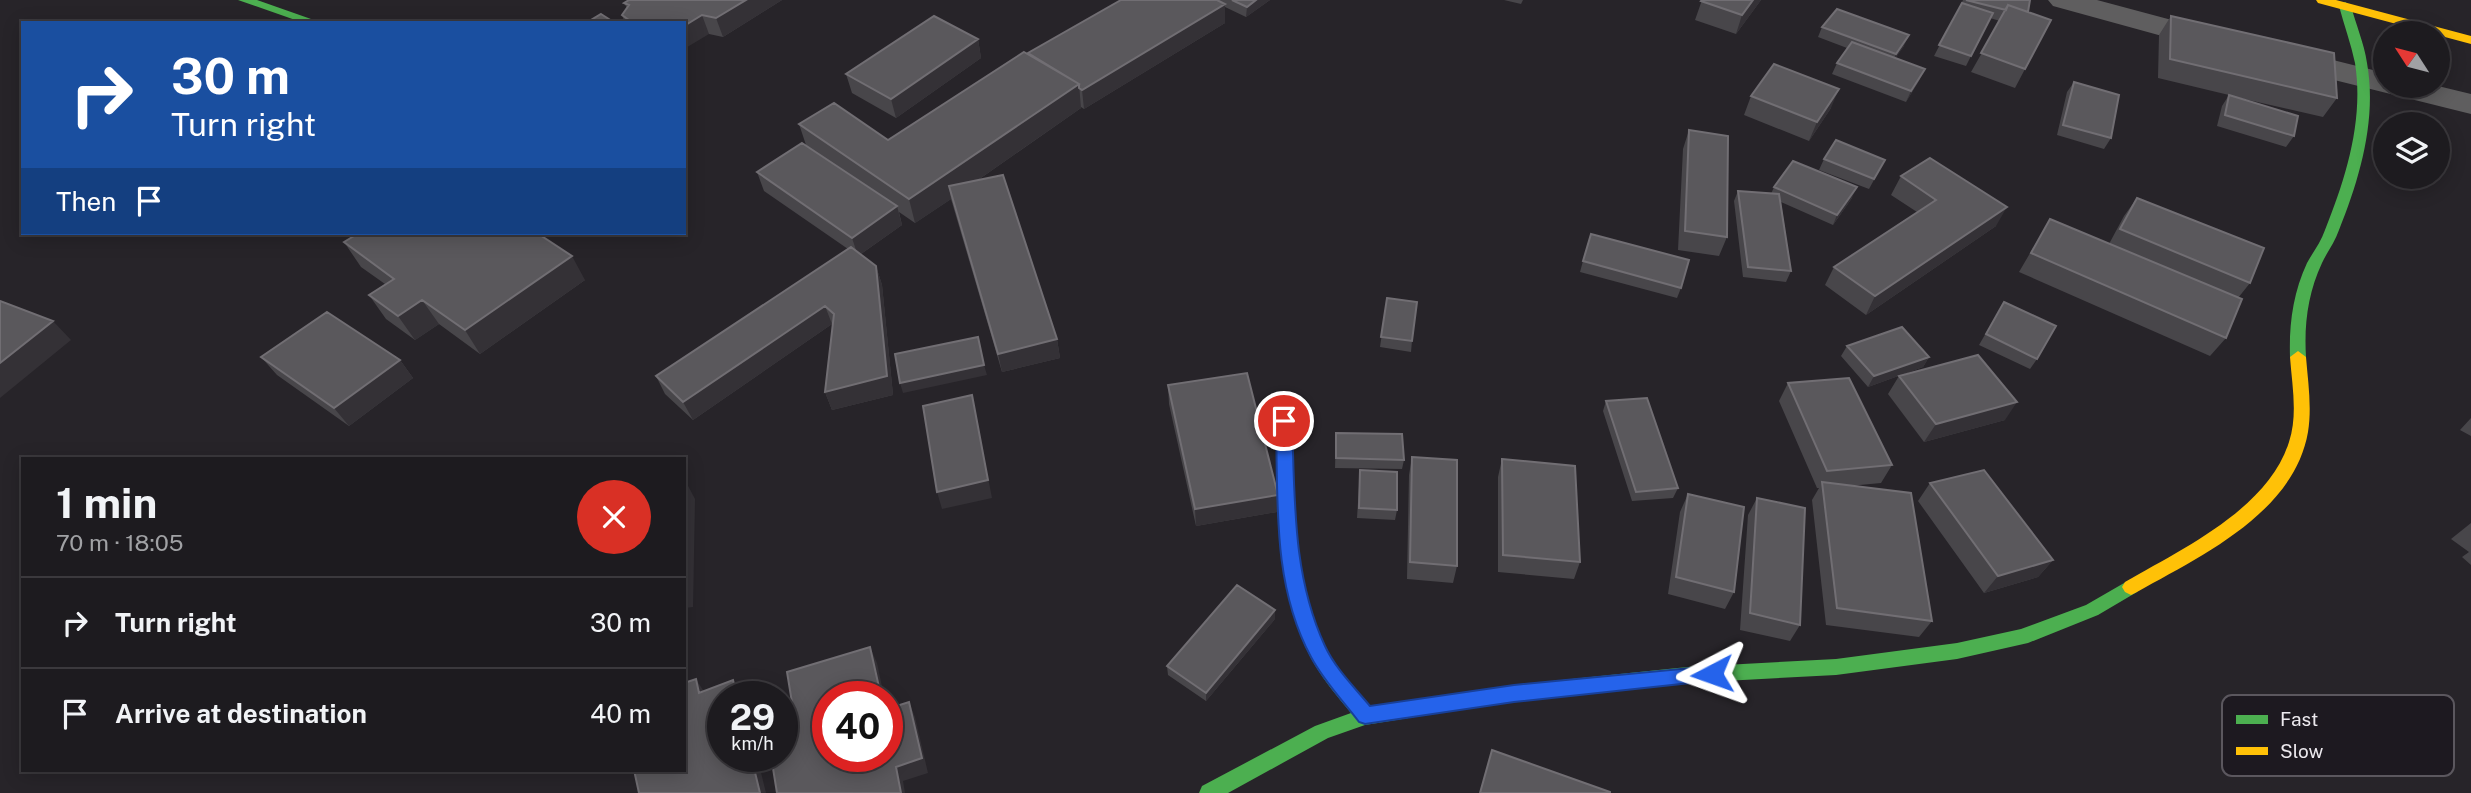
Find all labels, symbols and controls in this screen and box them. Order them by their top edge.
north arrow [2373,21,2450,98]
map controls [2373,21,2450,189]
text: 30 m [171,47,290,105]
icon: right [56,49,147,140]
text: Turn right [171,106,316,143]
button: layers [2373,112,2450,189]
icon: arrive [130,182,168,220]
text: Then [56,186,116,217]
pin [1254,391,1314,451]
icon: arrive [1265,402,1303,440]
text: 1 min [56,478,157,527]
button: close [577,480,651,554]
text: 70 m · 18:05 [56,529,183,556]
icon: right [56,604,94,642]
text: Turn right [115,607,237,638]
text: 30 m [590,607,651,638]
position arrow [1675,637,1749,711]
speed limit sign: 40 [812,681,903,772]
icon: arrive [56,695,94,733]
legend [2222,695,2454,776]
text: 29 [730,697,775,738]
text: Arrive at destination [115,698,367,729]
text: 40 m [590,698,651,729]
text: Fast [2280,708,2318,730]
text: km/h [731,733,774,754]
text: Slow [2280,740,2324,762]

